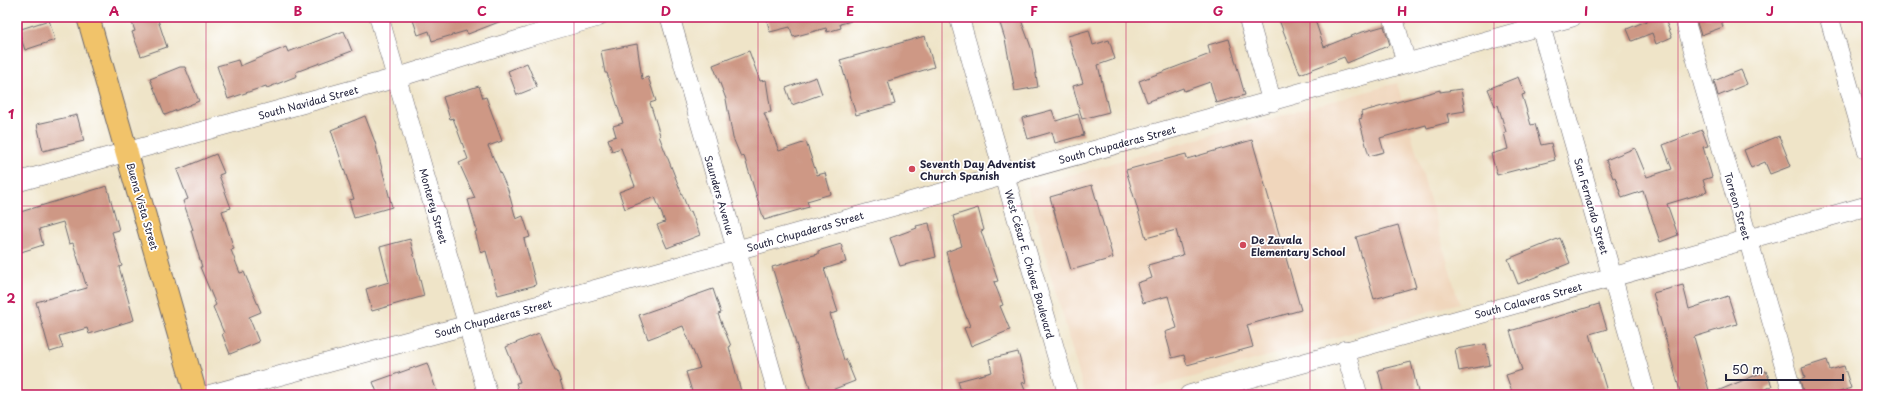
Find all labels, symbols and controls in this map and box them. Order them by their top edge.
text: A [109,1,119,20]
text: B [294,1,303,20]
text: C [477,1,487,20]
text: D [661,1,671,20]
text: E [846,1,854,20]
text: F [1030,1,1038,20]
text: G [1213,1,1223,20]
text: H [1397,1,1407,20]
text: I [1584,1,1588,20]
text: J [1766,1,1774,20]
street label: South Navidad Street [256,81,360,123]
text: 1 [8,104,14,123]
street label: South Chupaderas Street [1057,121,1177,167]
street label: Saunders Avenue [701,153,739,237]
place label: Seventh Day Adventist Church Spanish [920,156,1036,183]
street label: San Fernando Street [1571,156,1613,256]
street label: Buena Vista Street [123,160,163,252]
marker: Seventh Day Adventist Church Spanish [907,164,917,174]
street label: Monterey Street [416,166,452,246]
street label: Torreon Street [1721,170,1755,242]
street label: West César E. Chávez Boulevard [1002,188,1058,340]
street label: South Chupaderas Street [745,207,865,255]
place label: De Zavala Elementary School [1251,232,1345,259]
marker: De Zavala Elementary School [1238,240,1248,250]
street label: South Calaveras Street [1473,278,1583,322]
text: 2 [6,288,16,307]
street label: South Chupaderas Street [433,295,553,341]
scale bar [1726,356,1843,382]
text: 50 m [1732,360,1763,378]

